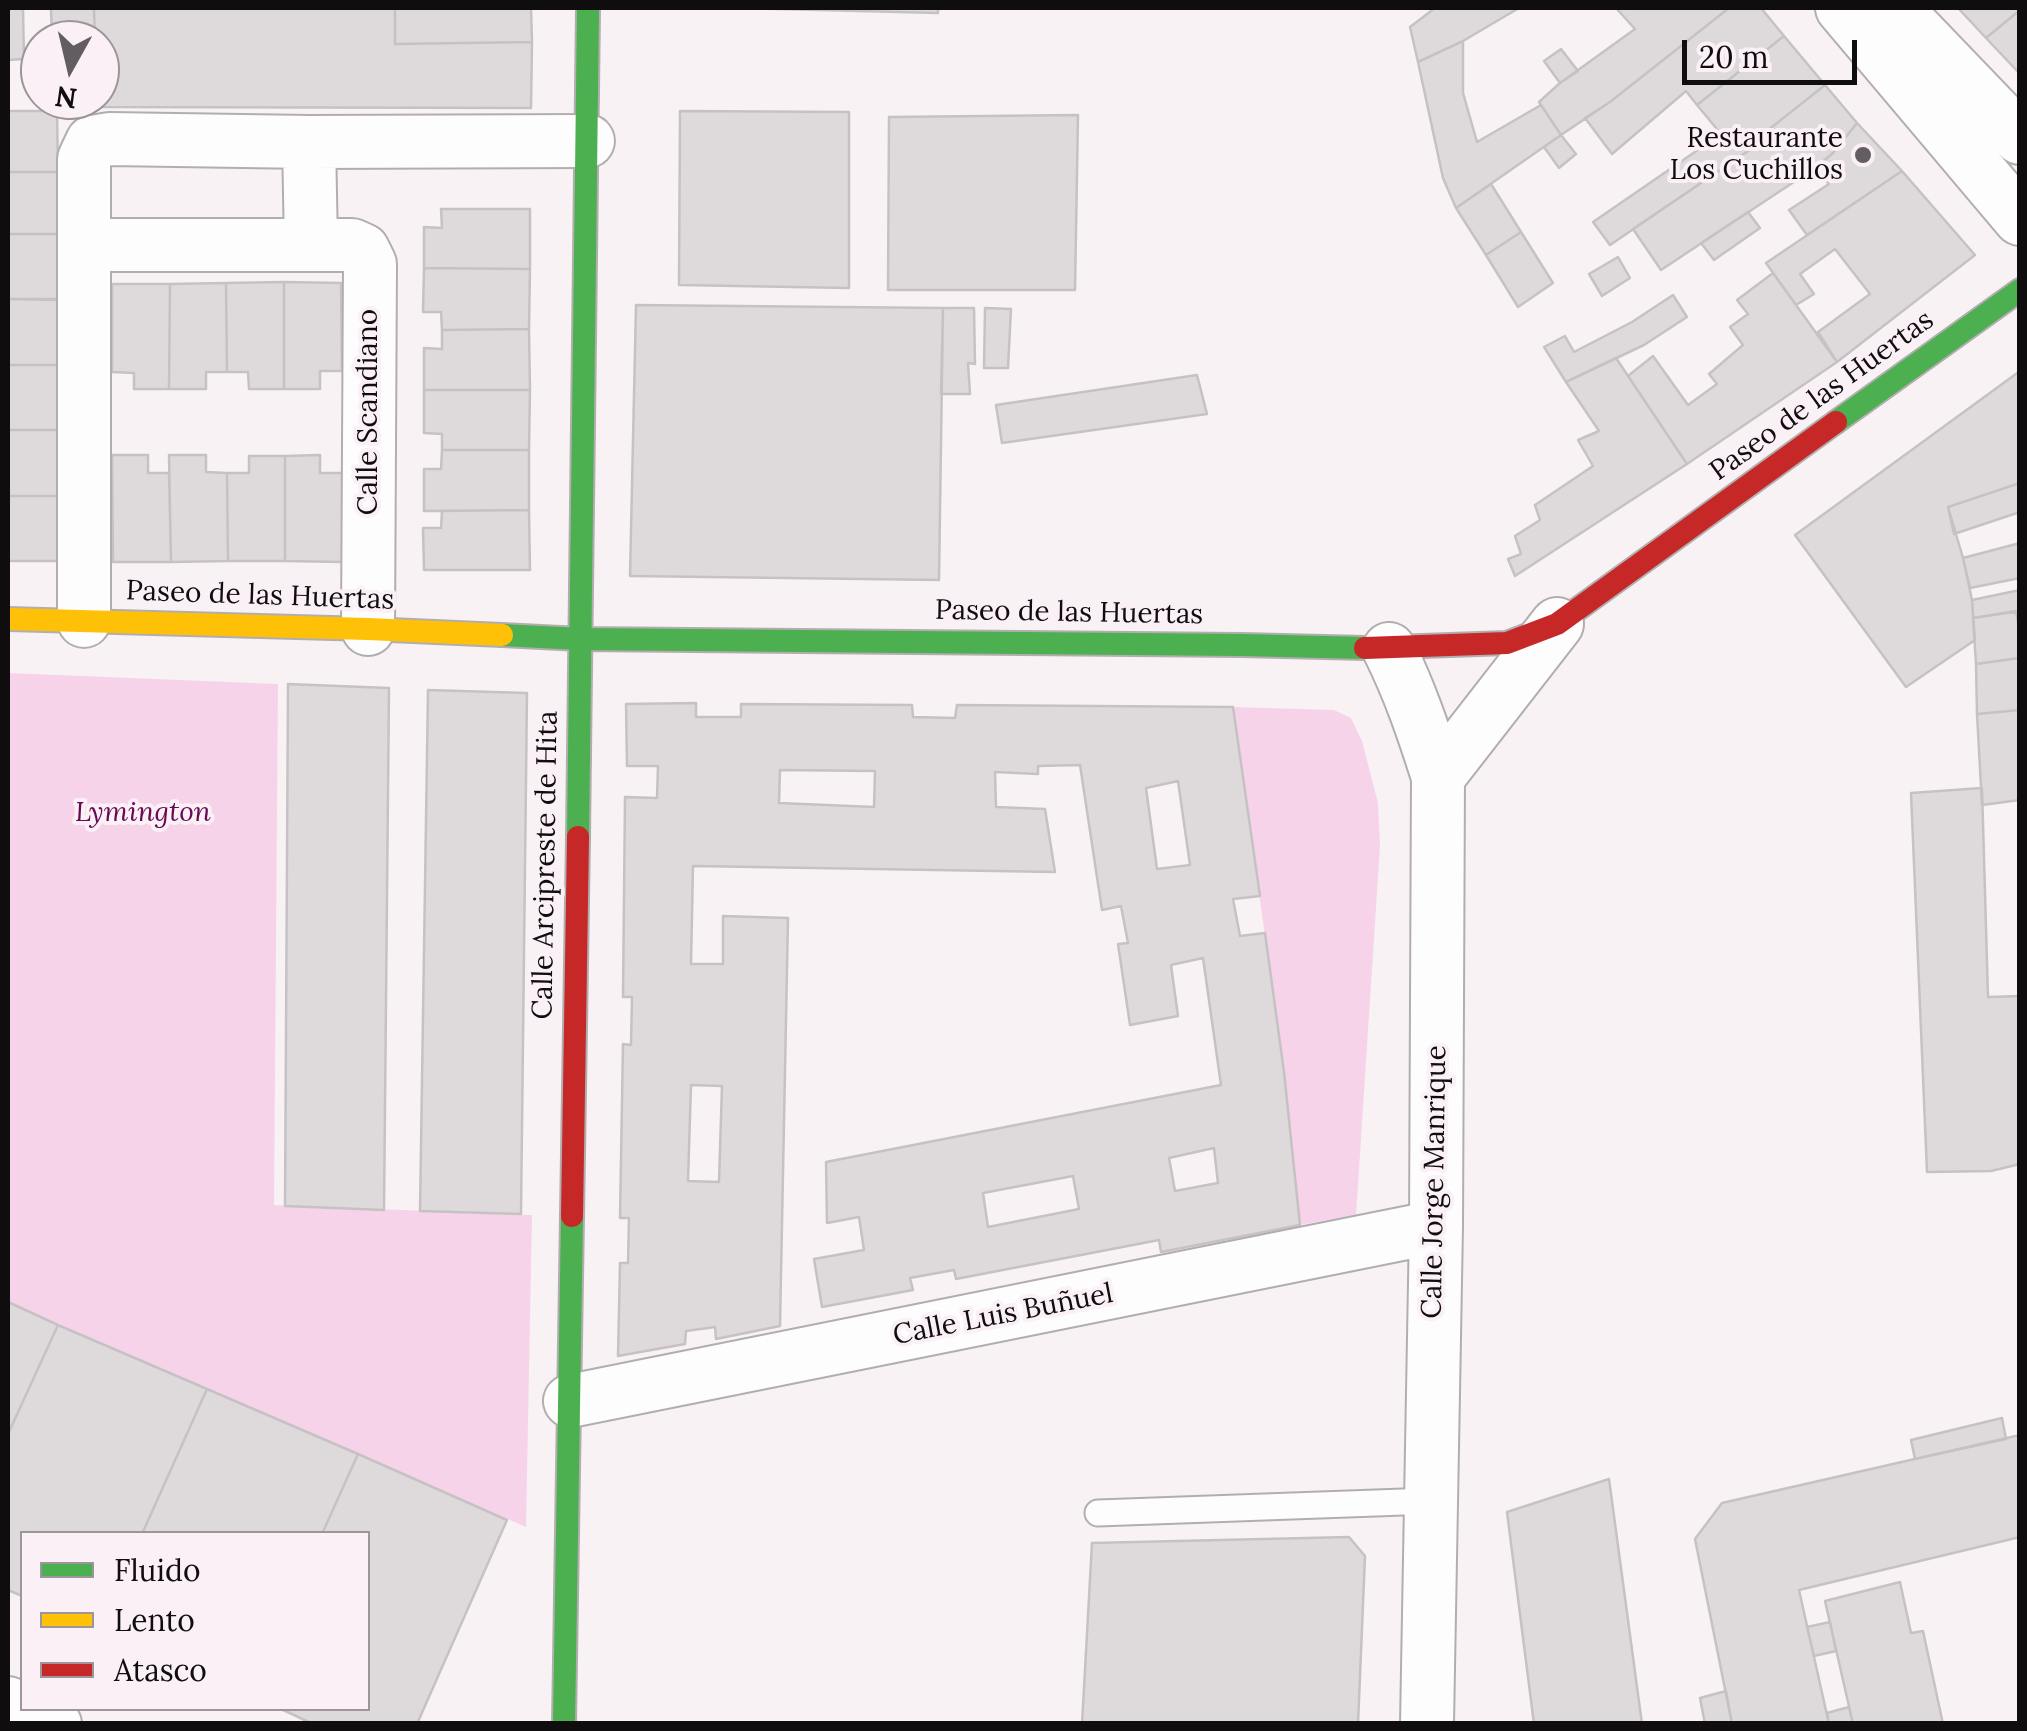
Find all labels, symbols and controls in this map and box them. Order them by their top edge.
north arrow [20,20,120,120]
scale bar [1687,20,1862,82]
text: 20 m [1699,38,1768,76]
text: N [53,78,79,117]
place label: Restaurante Los Cuchillos [1670,122,1843,188]
marker: Restaurante Los Cuchillos [1852,144,1874,166]
street label: Paseo de las Huertas [1704,304,1940,488]
street label: Calle Scandiano [352,309,386,515]
street label: Paseo de las Huertas [125,575,395,617]
street label: Paseo de las Huertas [935,594,1203,632]
street label: Calle Arcipreste de Hita [527,710,565,1020]
park label: Lymington [75,796,211,830]
street label: Calle Jorge Manrique [1416,1045,1454,1319]
street label: Calle Luis Buñuel [890,1277,1116,1353]
legend [20,1531,370,1711]
text: Fluido [114,1551,200,1589]
text: Lento [114,1601,195,1639]
text: Atasco [114,1651,207,1689]

